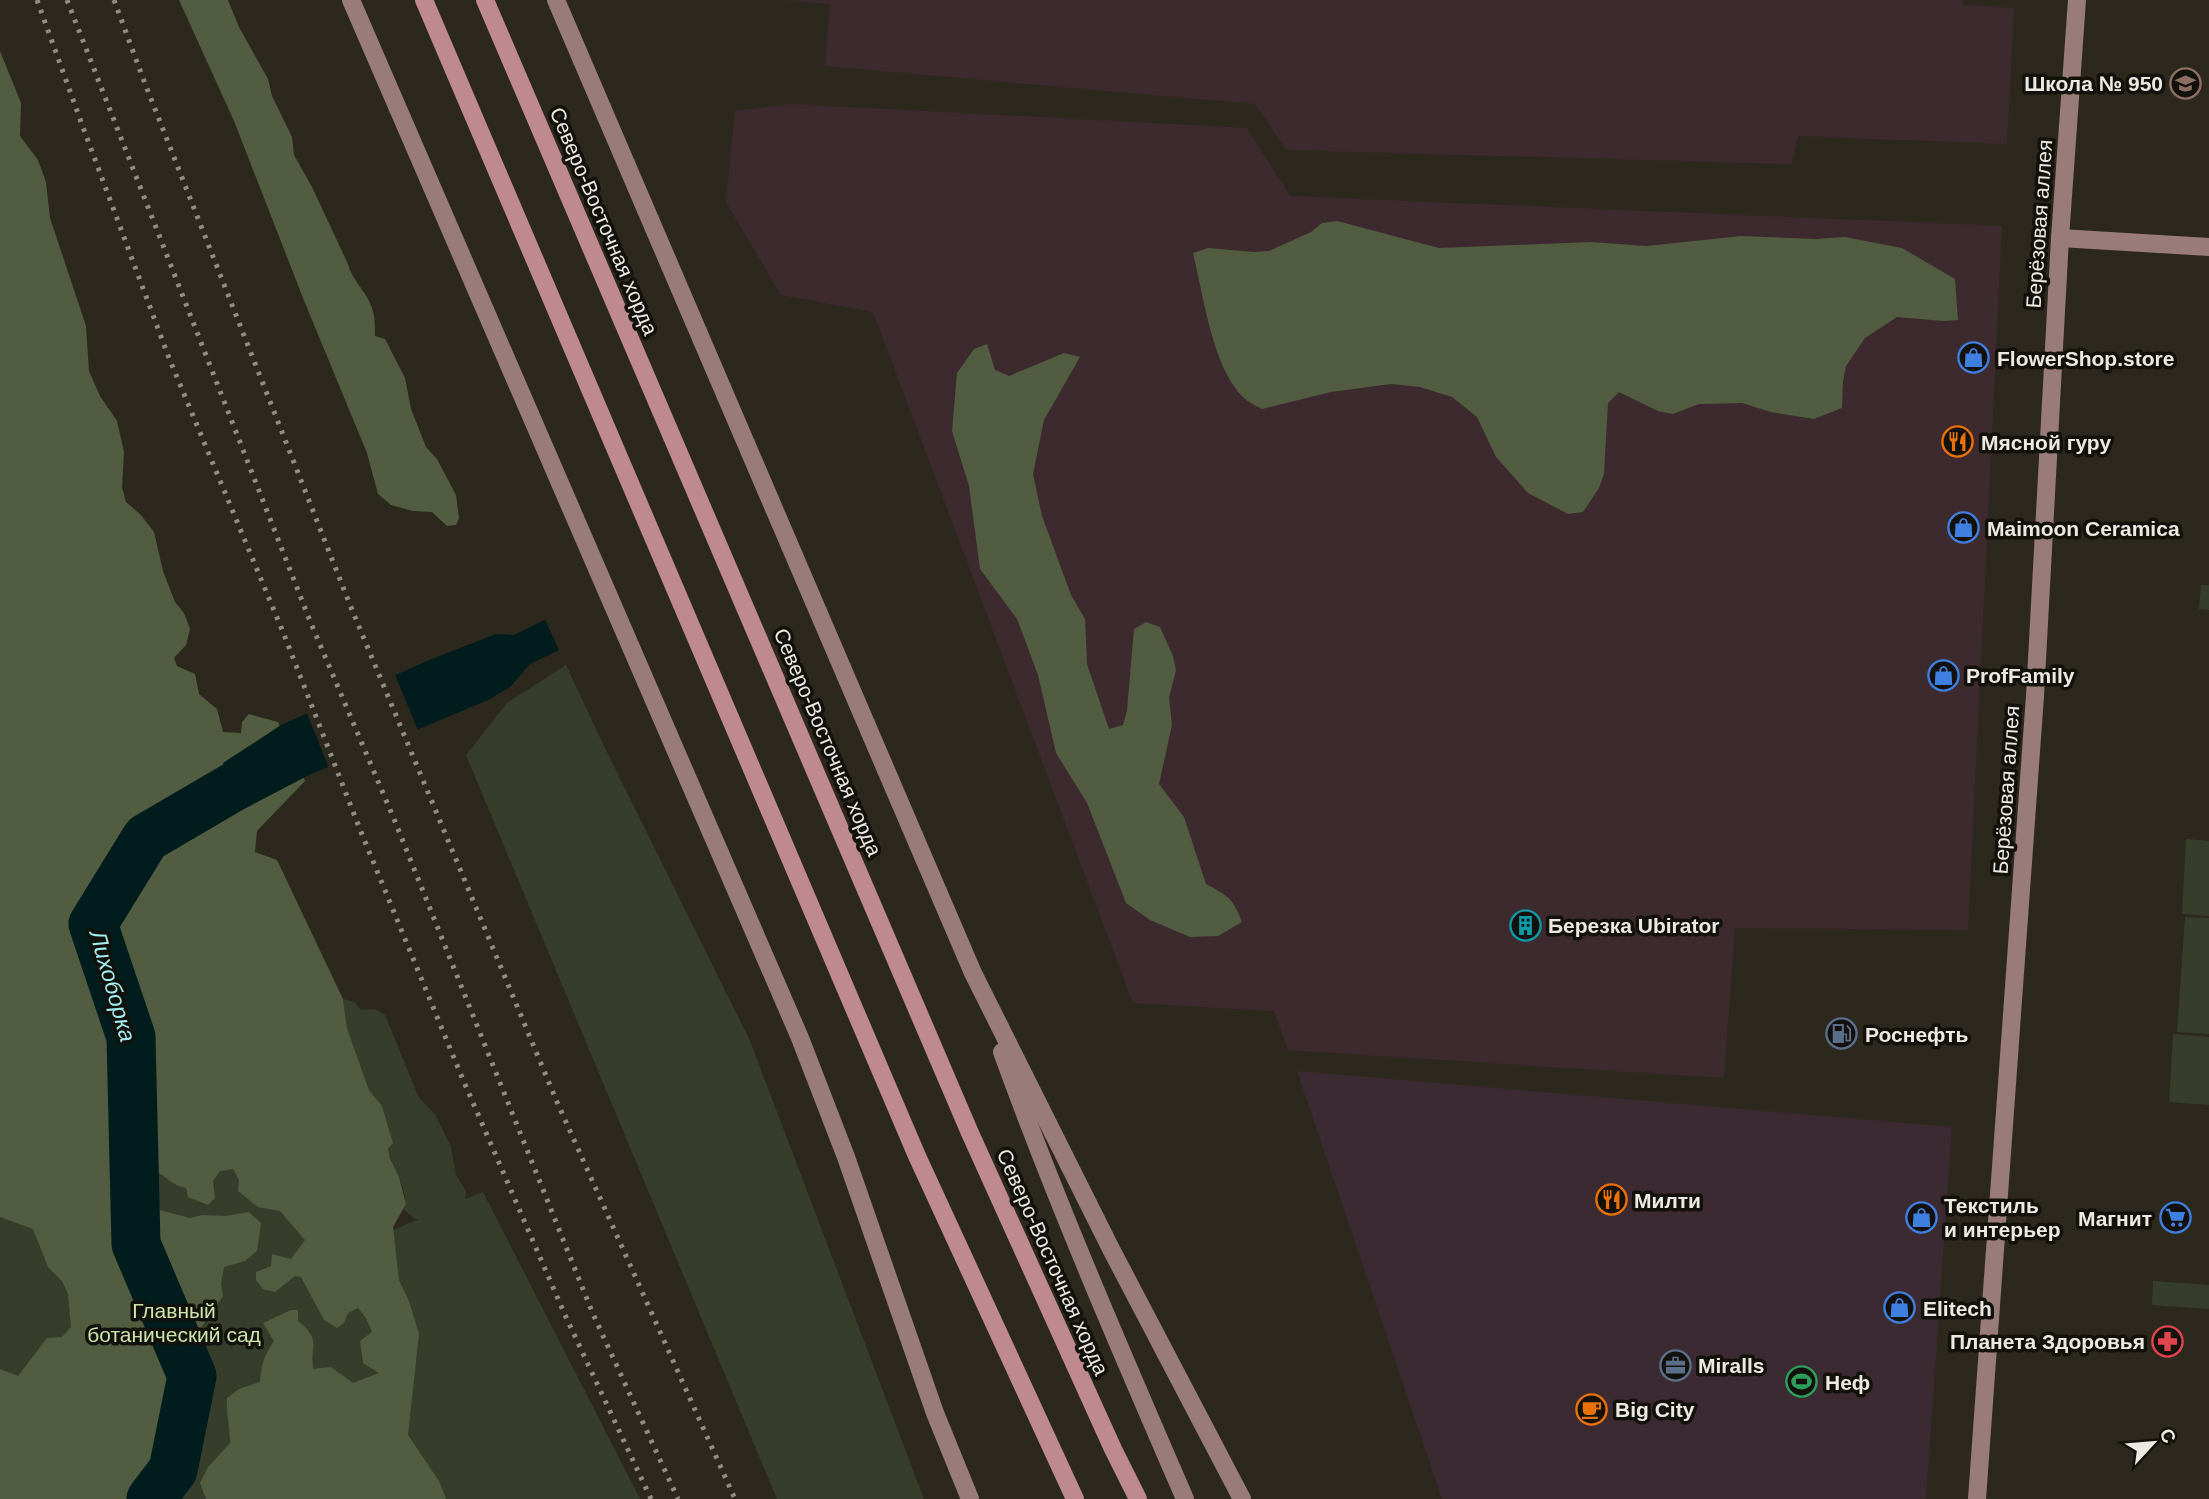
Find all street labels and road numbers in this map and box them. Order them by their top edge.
street label: Северо-Восточная хорда [546,104,663,339]
street label: Берёзовая аллея [2022,139,2056,309]
street label: Северо-Восточная хорда [770,625,887,860]
street label: Берёзовая аллея [1989,705,2023,875]
street label: Северо-Восточная хорда [993,1145,1113,1379]

